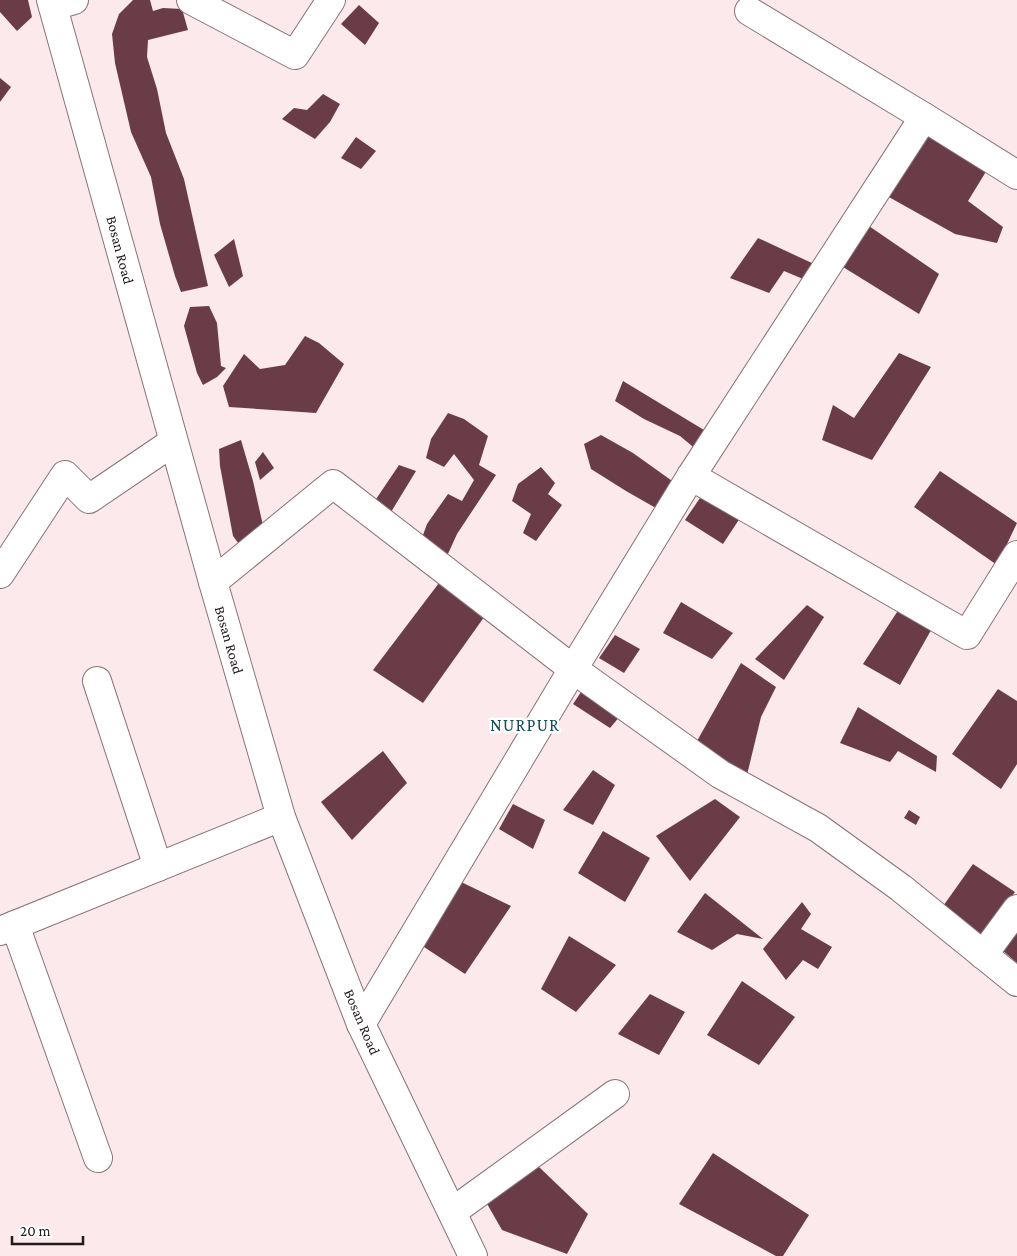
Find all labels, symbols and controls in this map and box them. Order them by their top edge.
street label: Bosan Road [103,214,137,286]
street label: Bosan Road [212,604,246,676]
district label: NURPUR [490,715,560,735]
street label: Bosan Road [341,987,383,1057]
scale bar [12,1214,84,1246]
text: 20 m [20,1223,51,1239]

